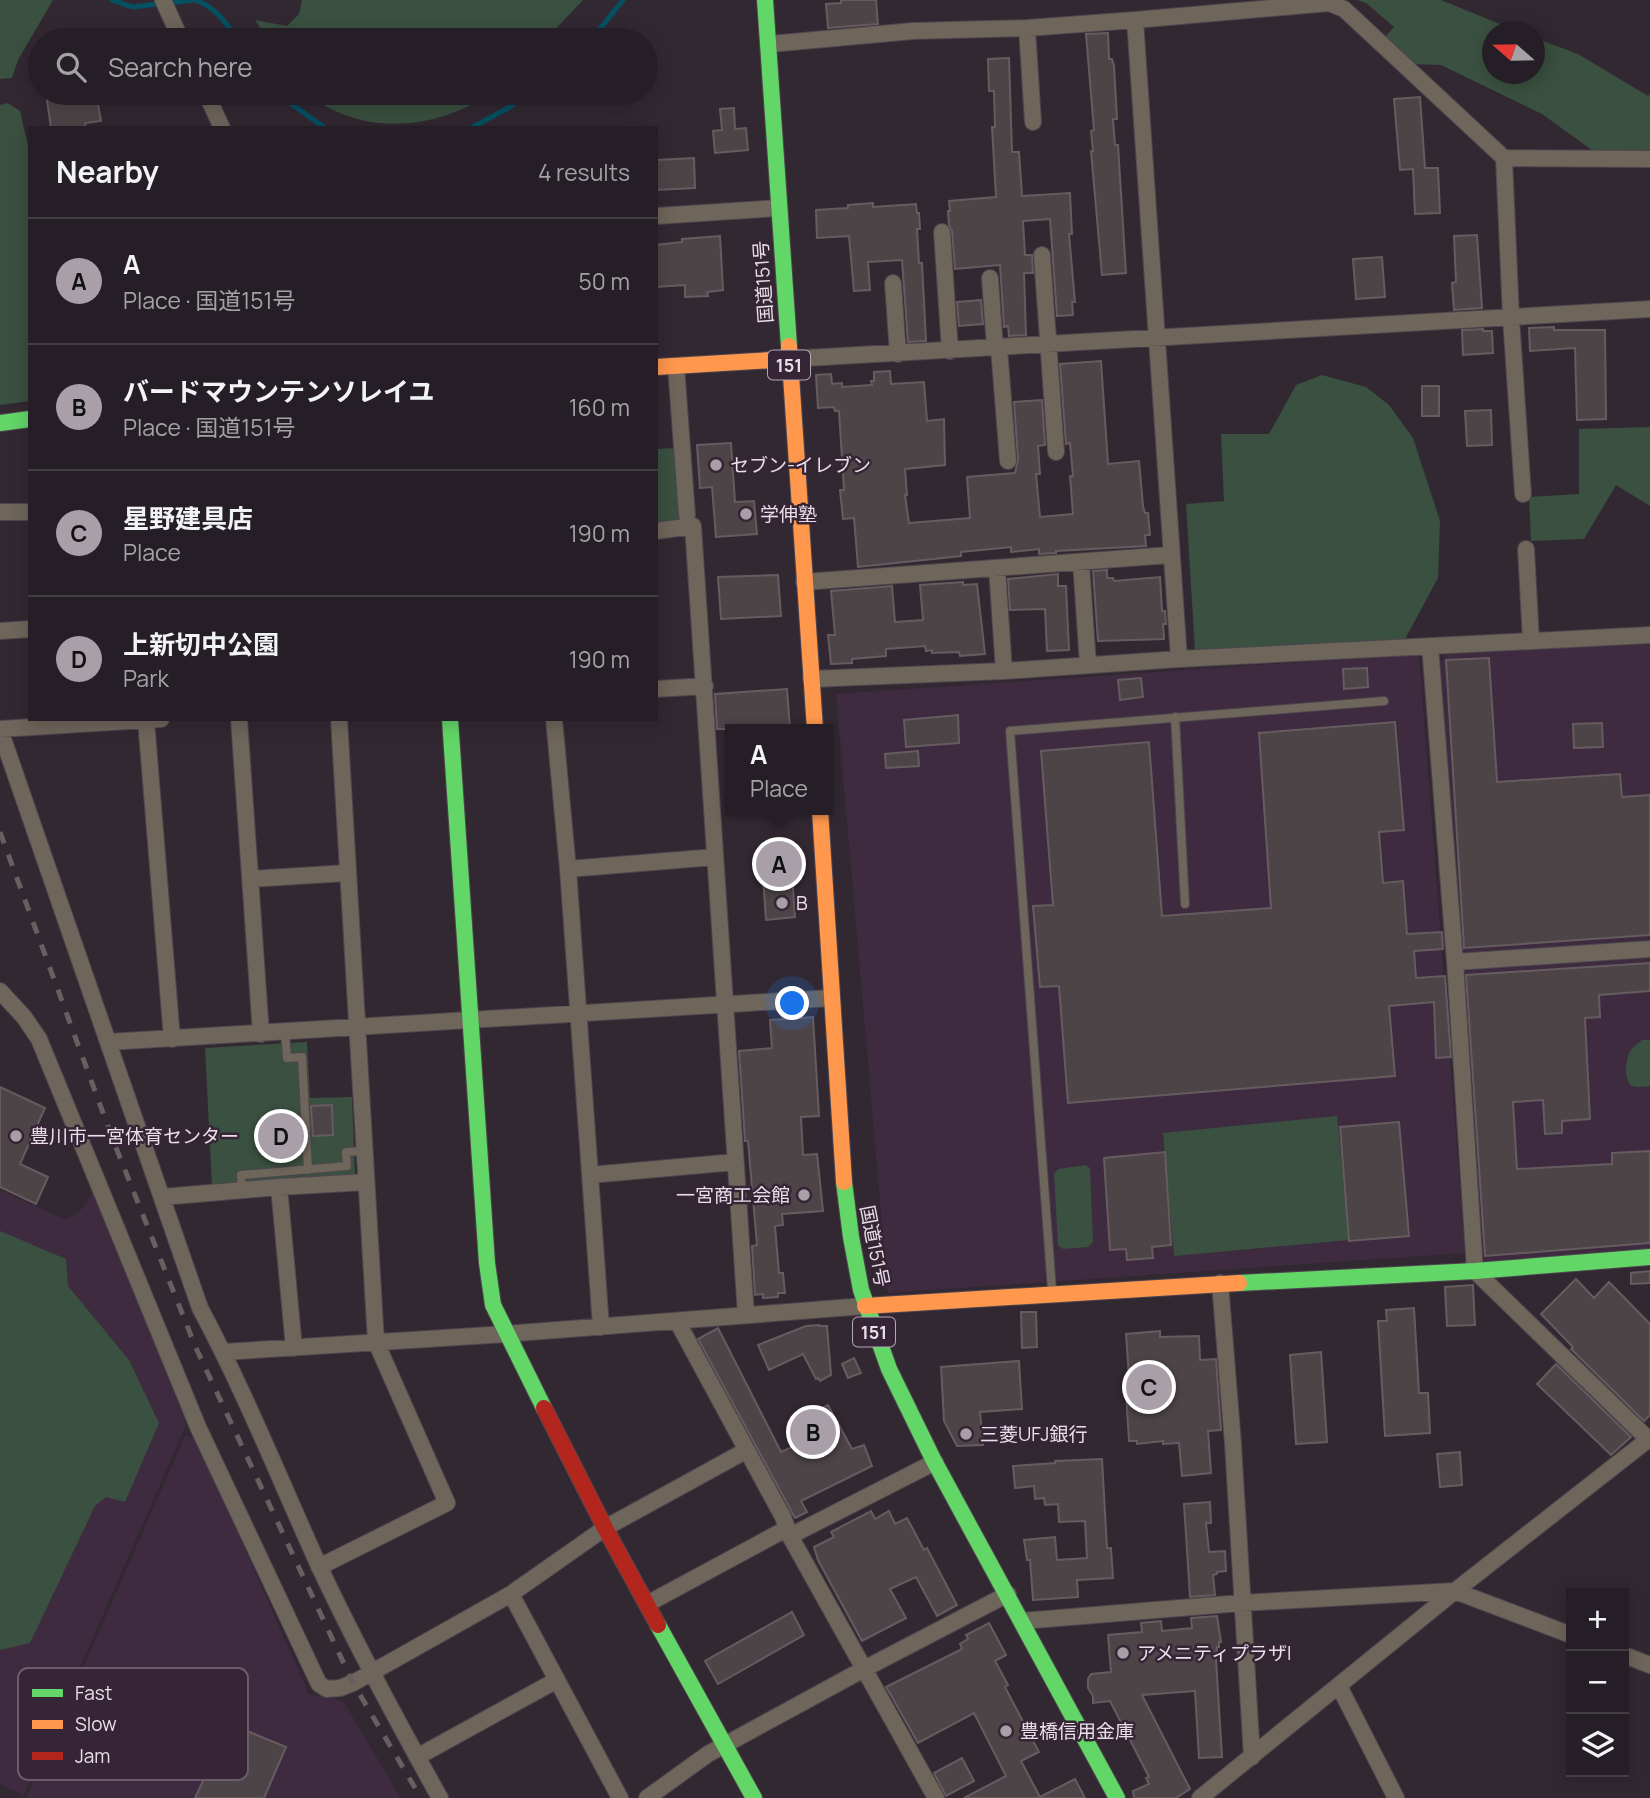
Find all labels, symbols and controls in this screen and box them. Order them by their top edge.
north arrow [1482,21,1545,84]
search box [28,28,658,105]
icon: search [52,48,90,86]
text: Search here [108,49,253,85]
text: Nearby [56,151,159,192]
text: 4 results [538,156,630,188]
street label: 国道151号 [747,240,779,324]
text: A [123,246,140,282]
text: A [71,265,87,297]
text: 50 m [579,265,630,297]
text: Place · 国道151号 [123,284,296,316]
road number: 151 [768,351,810,380]
text: バードマウンテンソレイユ [123,373,434,409]
text: B [72,391,86,423]
text: 160 m [569,391,630,423]
text: Place · 国道151号 [123,411,296,443]
place label: セブン-イレブン [730,452,871,478]
marker: セブン-イレブン [708,457,724,473]
text: 星野建具店 [123,500,253,536]
place label: 学伸塾 [760,501,817,527]
marker: 学伸塾 [738,506,754,522]
text: C [71,517,88,549]
text: 190 m [569,517,630,549]
text: Place [123,536,181,568]
text: 上新切中公園 [123,626,279,662]
text: D [71,643,87,675]
text: 190 m [569,643,630,675]
text: Park [123,662,169,694]
popup [725,724,833,815]
text: A [750,736,768,772]
text: Place [750,772,808,804]
pin: A [756,838,802,890]
place label: B [796,890,808,916]
marker: B [774,895,790,911]
your location [775,986,809,1020]
pin: D [258,1110,304,1162]
place label: 豊川市一宮体育センター [30,1123,239,1149]
marker: 豊川市一宮体育センター [8,1128,24,1144]
place label: 一宮商工会館 [676,1182,790,1208]
marker: 一宮商工会館 [796,1187,812,1203]
street label: 国道151号 [854,1203,896,1289]
road number: 151 [853,1317,895,1346]
pin: C [1126,1361,1172,1413]
pin: B [790,1406,836,1458]
place label: 三菱UFJ銀行 [980,1421,1087,1447]
marker: 三菱UFJ銀行 [958,1426,974,1442]
map controls [1566,1588,1629,1777]
button: + [1566,1588,1629,1651]
place label: アメニティプラザI [1137,1640,1291,1666]
marker: アメニティプラザI [1115,1645,1131,1661]
button: − [1566,1651,1629,1714]
legend [18,1668,248,1780]
text: Fast [75,1680,112,1706]
text: Slow [75,1711,117,1737]
button: layers [1566,1714,1629,1777]
place label: 豊橋信用金庫 [1020,1718,1134,1744]
marker: 豊橋信用金庫 [998,1723,1014,1739]
text: Jam [75,1743,110,1769]

